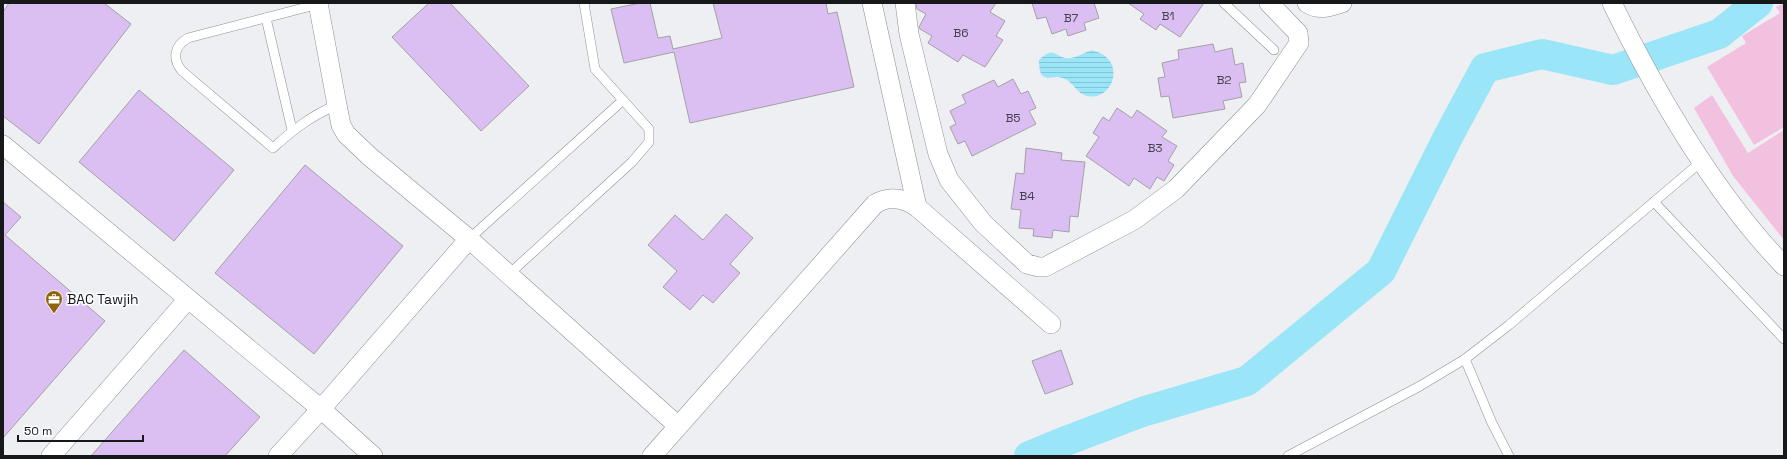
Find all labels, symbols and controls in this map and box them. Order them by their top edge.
house number: B1 [1162,8,1174,24]
house number: B7 [1064,10,1079,26]
house number: B6 [953,25,969,41]
house number: B2 [1216,72,1232,88]
house number: B5 [1005,110,1021,126]
house number: B3 [1147,140,1163,156]
house number: B4 [1019,188,1035,204]
office icon: BAC Tawjih [44,289,64,314]
place label: BAC Tawjih [67,290,139,308]
scale bar [18,417,143,443]
text: 50 m [24,423,52,439]

